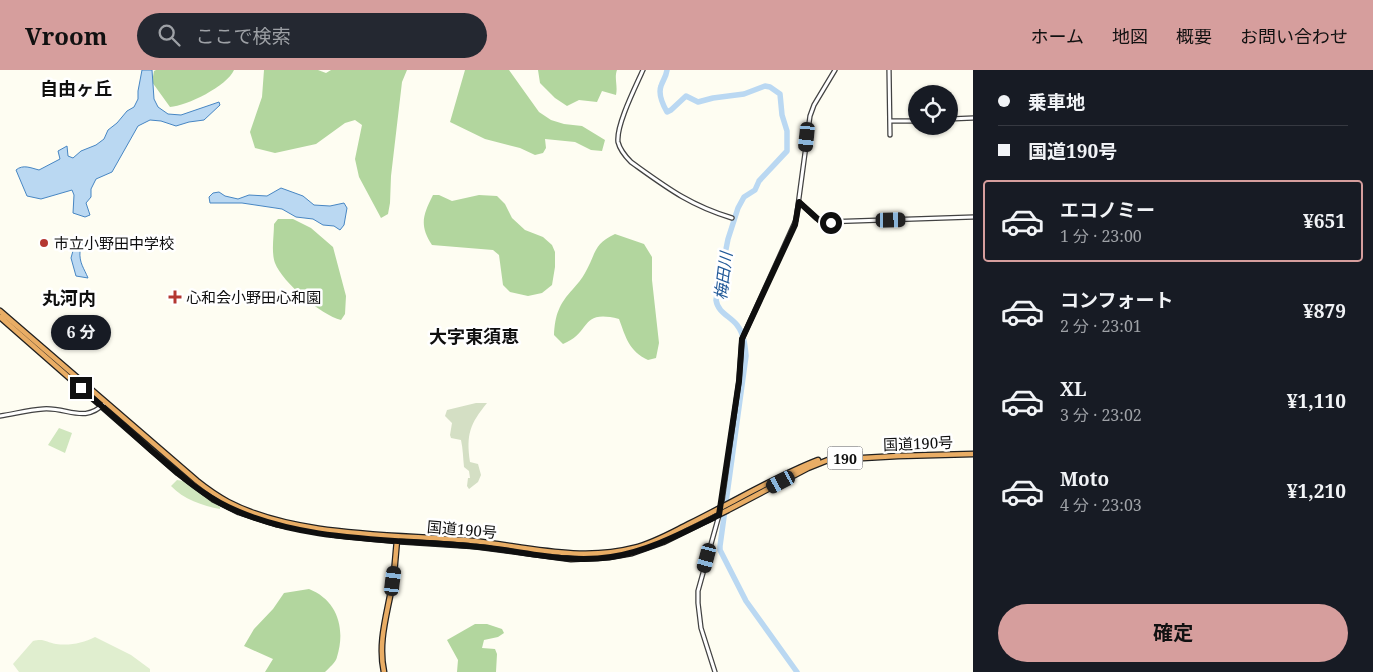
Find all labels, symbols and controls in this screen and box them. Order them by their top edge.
search box [137,13,487,58]
text: Vroom [25,19,107,52]
icon: search [155,21,183,49]
text: ここで検索 [195,23,290,49]
text: ホーム [1031,24,1084,48]
text: 地図 [1112,24,1148,48]
text: 概要 [1176,24,1212,48]
text: お問い合わせ [1240,24,1348,48]
district label: 自由ヶ丘 [40,76,112,100]
map controls [908,85,958,135]
button: locate [908,85,958,135]
text: 乗車地 [1028,89,1085,115]
car [797,121,816,153]
text: 国道190号 [1028,138,1117,164]
text: エコノミー [1060,197,1155,223]
icon: car [1000,199,1045,244]
text: ¥651 [1303,208,1346,234]
route start [820,212,842,234]
car [875,212,906,228]
text: 1 分 · 23:00 [1060,225,1142,247]
place label: 市立小野田中学校 [54,233,174,253]
marker: 市立小野田中学校 [38,237,50,249]
water label: 梅田川 [709,249,737,301]
district label: 丸河内 [42,286,96,310]
place label: 心和会小野田心和園 [186,287,321,307]
text: コンフォート [1060,287,1173,313]
icon: car [1000,289,1045,334]
marker: 心和会小野田心和園 [168,290,182,304]
text: ¥879 [1303,298,1346,324]
text: 2 分 · 23:01 [1060,315,1142,337]
callout: 6 分 [51,316,111,350]
text: 6 分 [66,321,96,343]
district label: 大字東須恵 [429,324,519,348]
text: XL [1060,376,1086,402]
route end [70,377,92,399]
icon: car [1000,379,1045,424]
text: ¥1,110 [1287,388,1346,414]
text: 3 分 · 23:02 [1060,404,1142,426]
street label: 国道190号 [883,432,953,454]
road number: 190 [828,446,862,469]
text: Moto [1060,466,1109,492]
car [764,468,797,496]
icon: car [1000,469,1045,514]
text: ¥1,210 [1287,478,1346,504]
text: 4 分 · 23:03 [1060,494,1142,516]
street label: 国道190号 [426,516,498,542]
car [695,542,718,574]
car [383,565,402,597]
button: 確定 [998,604,1348,662]

